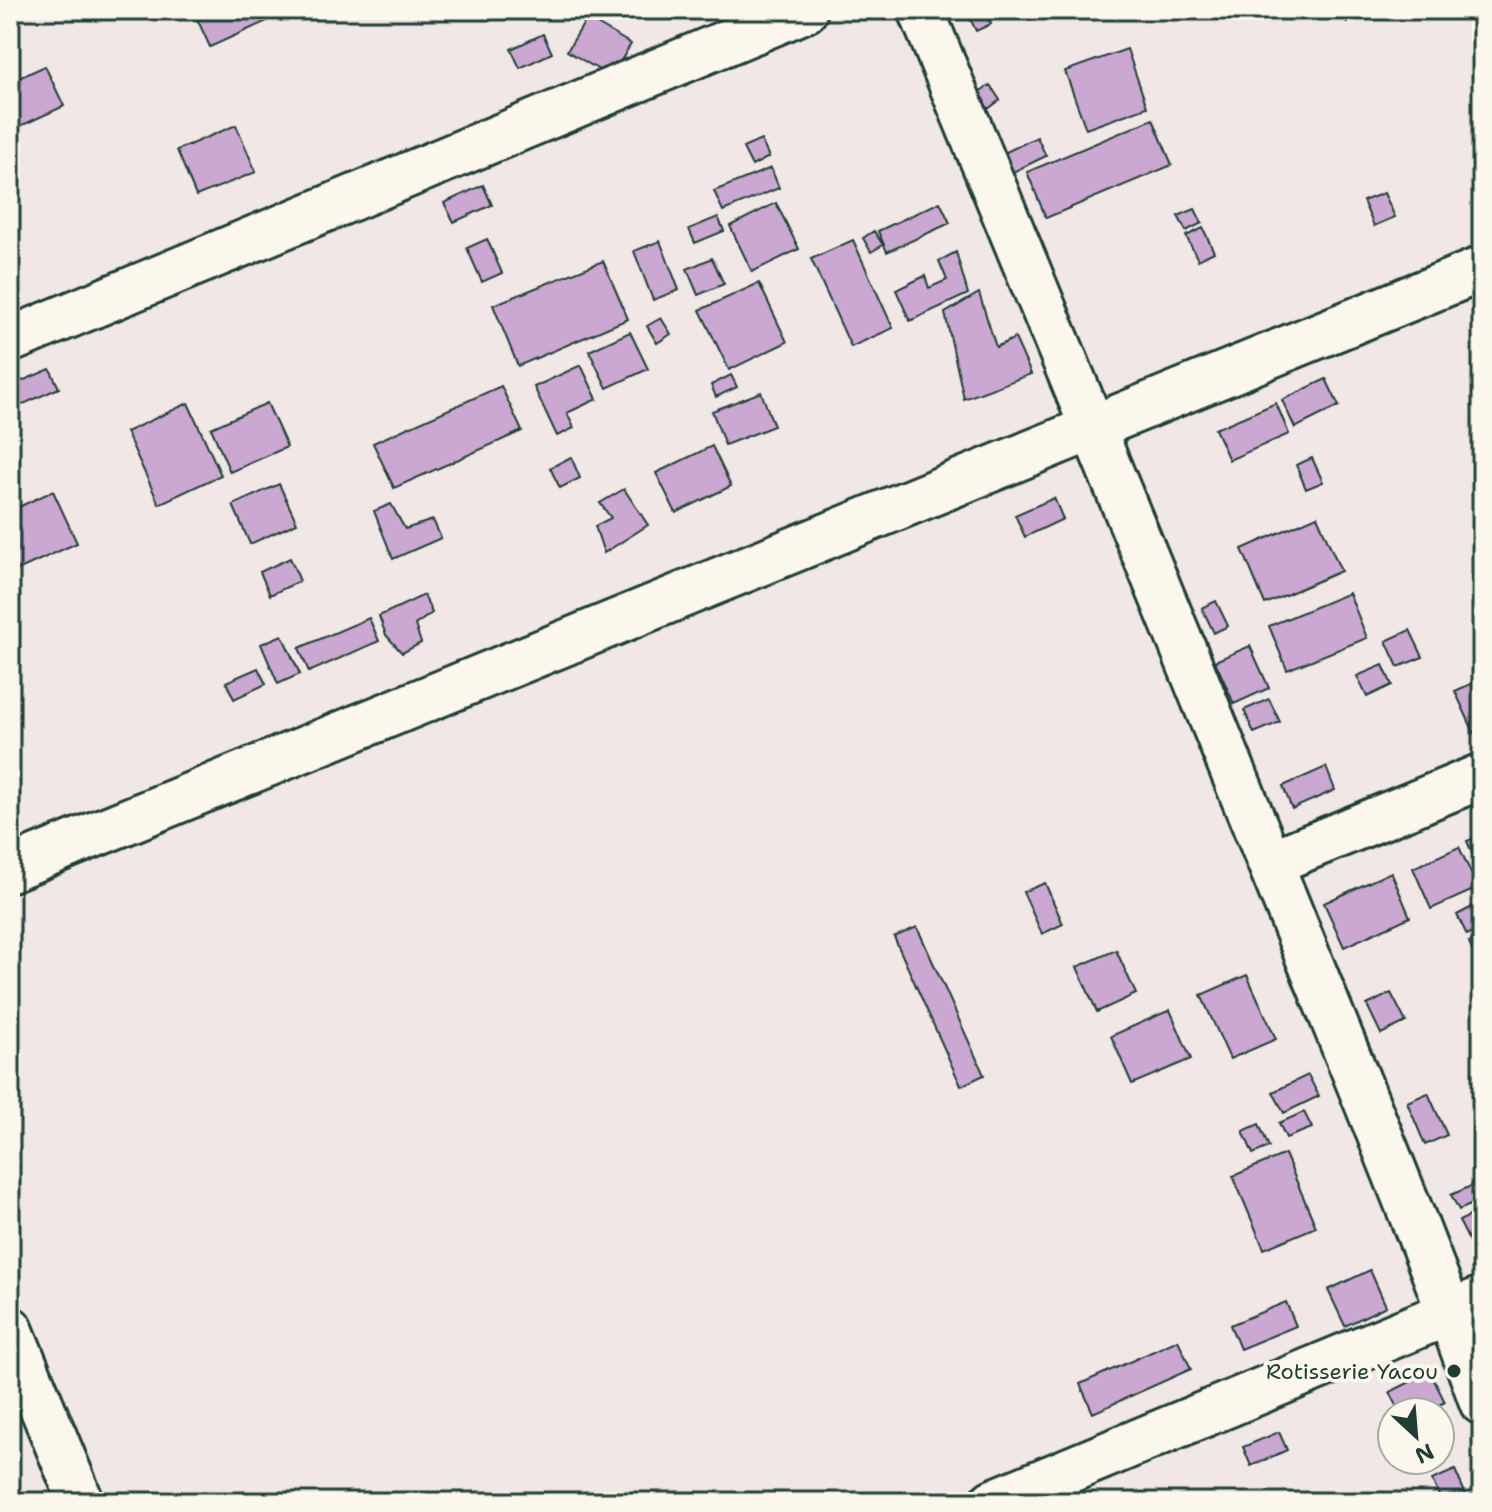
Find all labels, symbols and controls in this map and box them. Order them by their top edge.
place label: Rotisserie Yacou [1266,1357,1438,1386]
marker: Rotisserie Yacou [1445,1362,1463,1380]
north arrow [1376,1396,1456,1476]
text: N [1410,1437,1439,1470]

